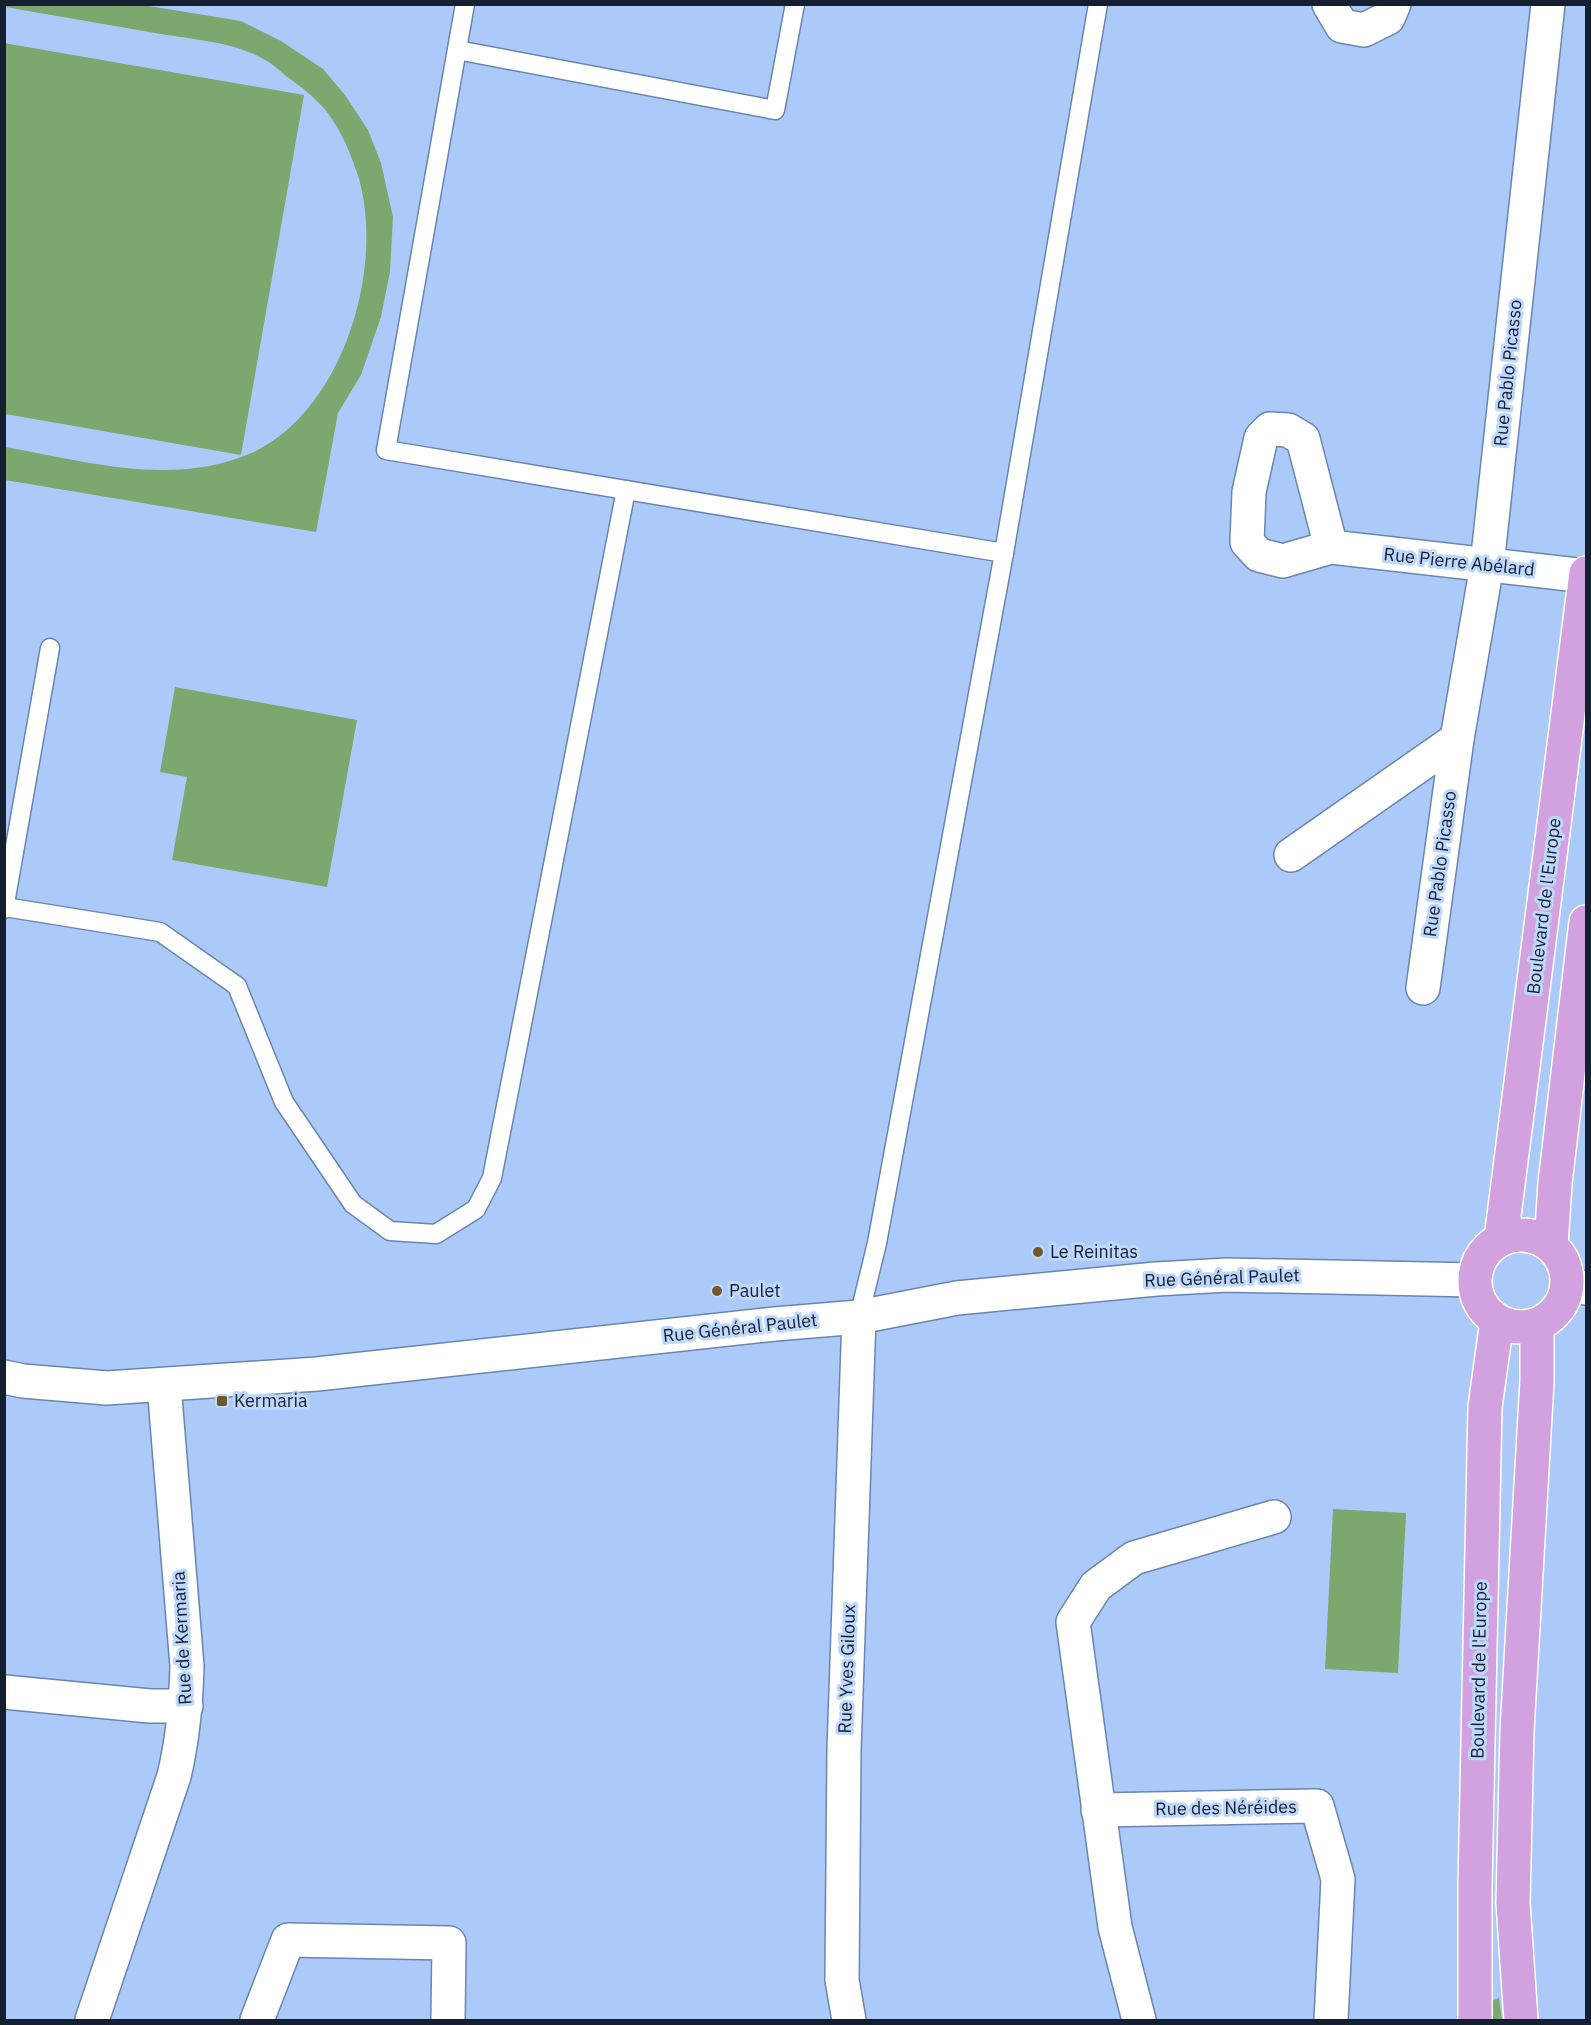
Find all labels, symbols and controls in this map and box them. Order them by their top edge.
street label: Rue Pablo Picasso [1488,298,1527,447]
street label: Rue Pierre Abélard [1382,542,1536,581]
street label: Rue Pablo Picasso [1418,789,1461,939]
street label: Boulevard de l'Europe [1521,816,1566,996]
place label: Le Reinitas [1050,1240,1138,1263]
marker: Le Reinitas [1031,1245,1045,1259]
street label: Rue Général Paulet [1144,1263,1300,1292]
place label: Paulet [729,1279,781,1302]
marker: Paulet [710,1284,724,1298]
street label: Rue Général Paulet [662,1308,818,1347]
place label: Kermaria [234,1389,308,1412]
marker: Kermaria [215,1394,229,1408]
street label: Rue de Kermaria [166,1570,196,1706]
street label: Boulevard de l'Europe [1465,1581,1492,1759]
street label: Rue Yves Giloux [833,1604,860,1734]
street label: Rue des Néréides [1155,1795,1297,1820]

